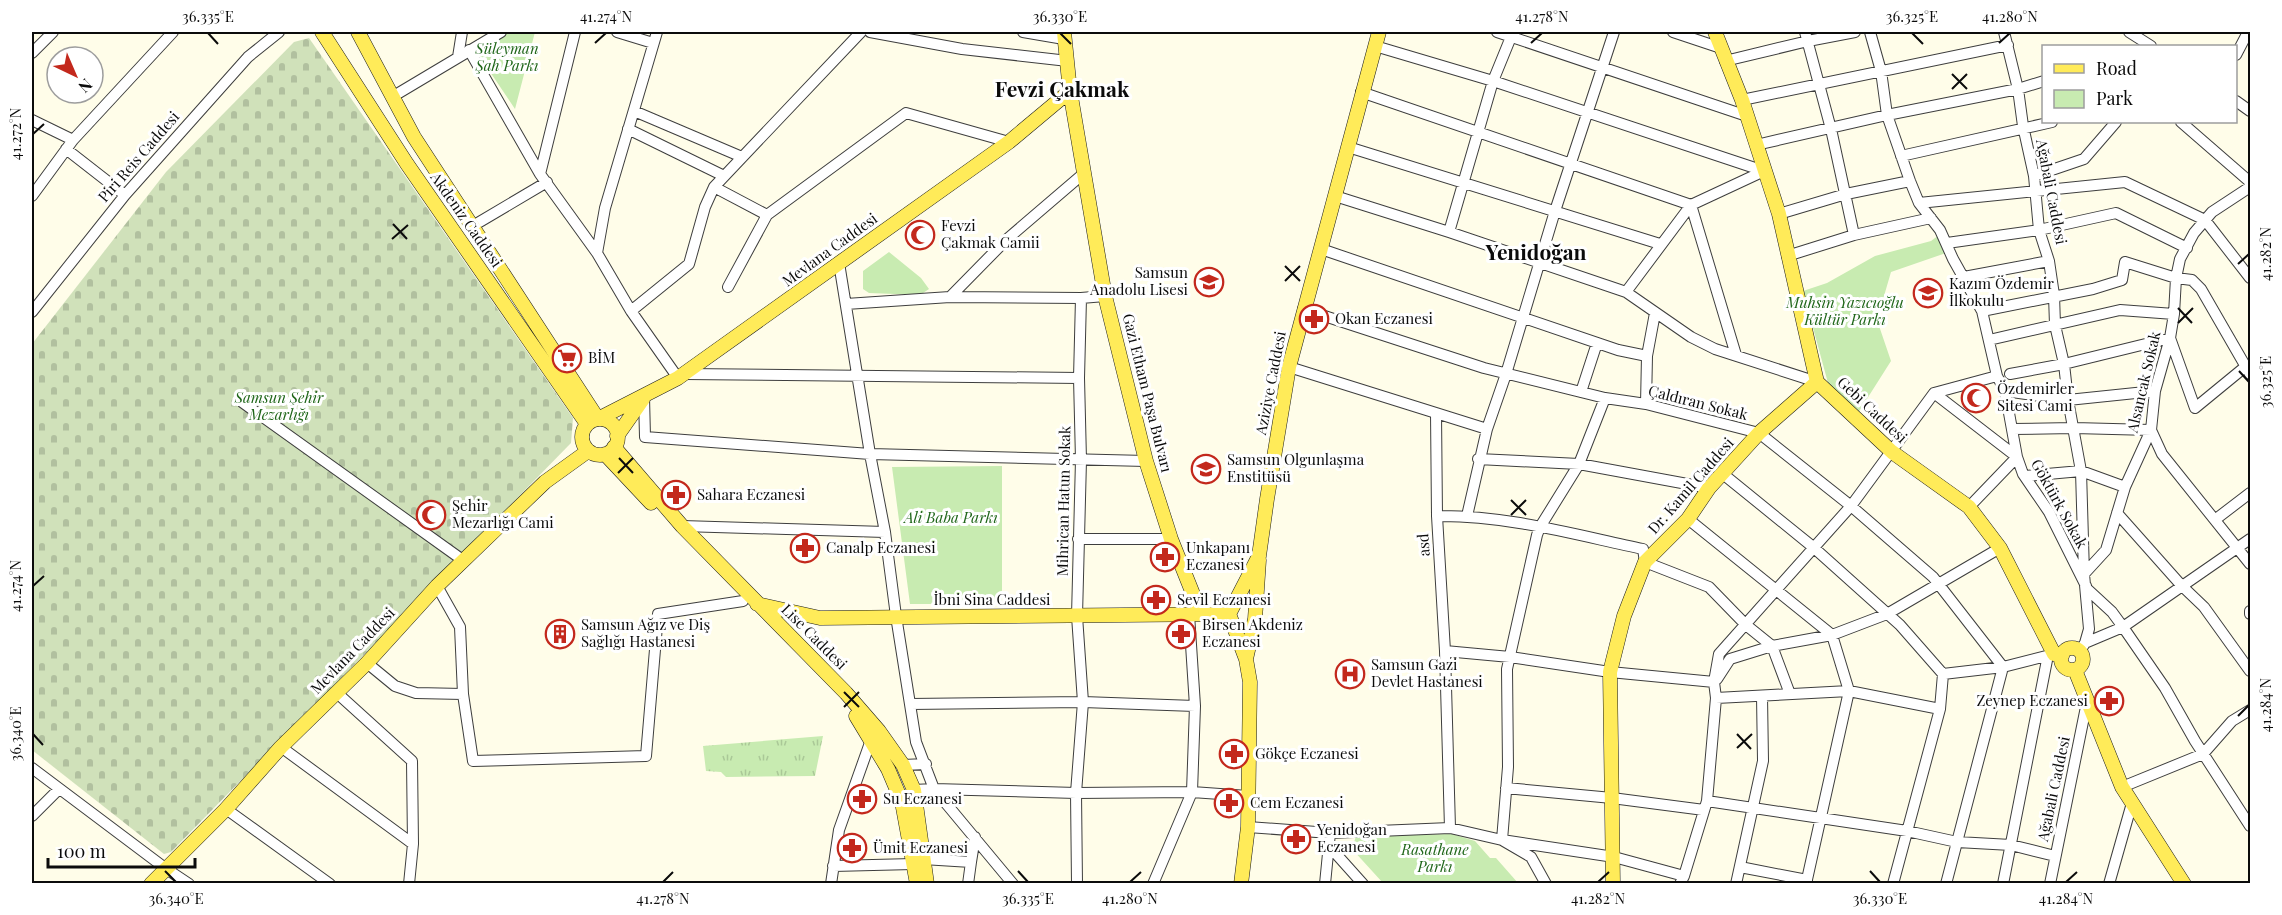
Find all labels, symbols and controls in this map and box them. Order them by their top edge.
text: 36.335°E [182,6,234,26]
text: 41.274°N [580,6,632,26]
text: 36.330°E [1033,6,1087,26]
text: 41.278°N [1515,6,1569,26]
text: 36.325°E [1886,6,1938,26]
text: 41.280°N [1982,6,2038,26]
park label: Süleyman Şah Parkı [474,38,539,75]
north arrow [45,45,105,105]
legend [2042,45,2237,123]
text: Road [2096,56,2137,80]
district label: Fevzi Çakmak [995,74,1130,102]
text: N [74,75,97,98]
text: Park [2096,86,2133,110]
street label: Piri Reis Caddesi [93,106,184,206]
text: 41.272°N [5,107,25,160]
street label: Ağabali Caddesi [2032,136,2072,247]
street label: Akdeniz Caddesi [426,167,507,271]
street label: Mevlana Caddesi [778,208,881,290]
place label: Fevzi Çakmak Camii [941,215,1040,252]
mosque icon: Fevzi Çakmak Camii [904,219,936,251]
text: 41.282°N [2255,227,2275,281]
district label: Yenidoğan [1485,237,1587,265]
place label: Samsun Anadolu Lisesi [1089,262,1189,299]
school or university icon: Samsun Anadolu Lisesi [1193,266,1225,298]
place label: Kazım Özdemir İlkokulu [1949,273,2054,310]
school or university icon: Kazım Özdemir İlkokulu [1912,277,1944,309]
park label: Muhsin Yazıcıoğlu Kültür Parkı [1785,292,1904,329]
pharmacy icon: Okan Eczanesi [1298,303,1330,335]
place label: Okan Eczanesi [1335,308,1434,328]
street label: Gazi Etham Paşa Bulvarı [1119,311,1178,475]
street label: Alsancak Sokak [2121,328,2165,435]
street label: Aziziye Caddesi [1250,329,1290,437]
supermarket icon: BİM [551,342,583,374]
place label: BİM [588,347,615,367]
text: 36.325°E [2255,356,2275,408]
street label: Gebi Caddesi [1833,372,1912,447]
place label: Özdemirler Sitesi Cami [1997,378,2074,415]
street label: Çaldıran Sokak [1646,380,1751,424]
mosque icon: Özdemirler Sitesi Cami [1960,382,1992,414]
park label: Samsun Şehir Mezarlığı [234,387,324,424]
street label: Mihrican Hatun Sokak [1052,425,1074,576]
street label: Dr. Kamil Caddesi [1643,433,1738,538]
place label: Samsun Olgunlaşma Enstitüsü [1227,449,1365,486]
school or university icon: Samsun Olgunlaşma Enstitüsü [1190,453,1222,485]
street label: Göktürk Sokak [2027,455,2093,552]
pharmacy icon: Sahara Eczanesi [660,479,692,511]
place label: Sahara Eczanesi [697,484,806,504]
place label: Şehir Mezarlığı Cami [452,495,554,532]
mosque icon: Şehir Mezarlığı Cami [415,499,447,531]
park label: Ali Baba Parkı [902,507,998,527]
pharmacy icon: Canalp Eczanesi [789,532,821,564]
street label: asd [1412,533,1434,557]
place label: Canalp Eczanesi [826,537,936,557]
place label: Unkapanı Eczanesi [1186,537,1251,574]
pharmacy icon: Unkapanı Eczanesi [1149,541,1181,573]
text: 41.274°N [5,560,25,612]
pharmacy icon: Sevil Eczanesi [1140,584,1172,616]
street label: İbni Sina Caddesi [933,589,1051,609]
place label: Sevil Eczanesi [1177,589,1272,609]
street label: Lise Caddesi [778,599,852,674]
street label: Mevlana Caddesi [306,602,399,698]
place label: Samsun Ağız ve Diş Sağlığı Hastanesi [581,614,710,651]
place label: Birsen Akdeniz Eczanesi [1202,614,1303,651]
building icon: Samsun Ağız ve Diş Sağlığı Hastanesi [544,618,576,650]
pharmacy icon: Birsen Akdeniz Eczanesi [1165,618,1197,650]
place label: Samsun Gazi Devlet Hastanesi [1371,654,1483,691]
hospital icon: Samsun Gazi Devlet Hastanesi [1334,658,1366,690]
text: 41.284°N [2255,677,2275,732]
pharmacy icon: Zeynep Eczanesi [2093,685,2125,717]
place label: Zeynep Eczanesi [1976,690,2089,710]
text: 36.340°E [5,706,25,762]
street label: Ağabali Caddesi [2032,734,2074,844]
pharmacy icon: Gökçe Eczanesi [1218,738,1250,770]
place label: Gökçe Eczanesi [1255,743,1359,763]
pharmacy icon: Su Eczanesi [846,783,878,815]
pharmacy icon: Cem Eczanesi [1213,787,1245,819]
place label: Su Eczanesi [883,788,963,808]
place label: Cem Eczanesi [1250,792,1344,812]
place label: Yenidoğan Eczanesi [1316,819,1387,856]
pharmacy icon: Yenidoğan Eczanesi [1280,823,1312,855]
scale bar [48,831,195,869]
pharmacy icon: Ümit Eczanesi [836,832,868,864]
place label: Ümit Eczanesi [873,837,969,857]
text: 100 m [57,839,106,863]
park label: Rasathane Parkı [1400,839,1469,876]
text: 36.340°E [148,888,204,908]
text: 41.278°N [636,888,690,908]
text: 36.335°E [1002,888,1054,908]
text: 41.280°N [1102,888,1158,908]
text: 41.282°N [1571,888,1625,908]
text: 36.330°E [1853,888,1907,908]
text: 41.284°N [2039,888,2094,908]

